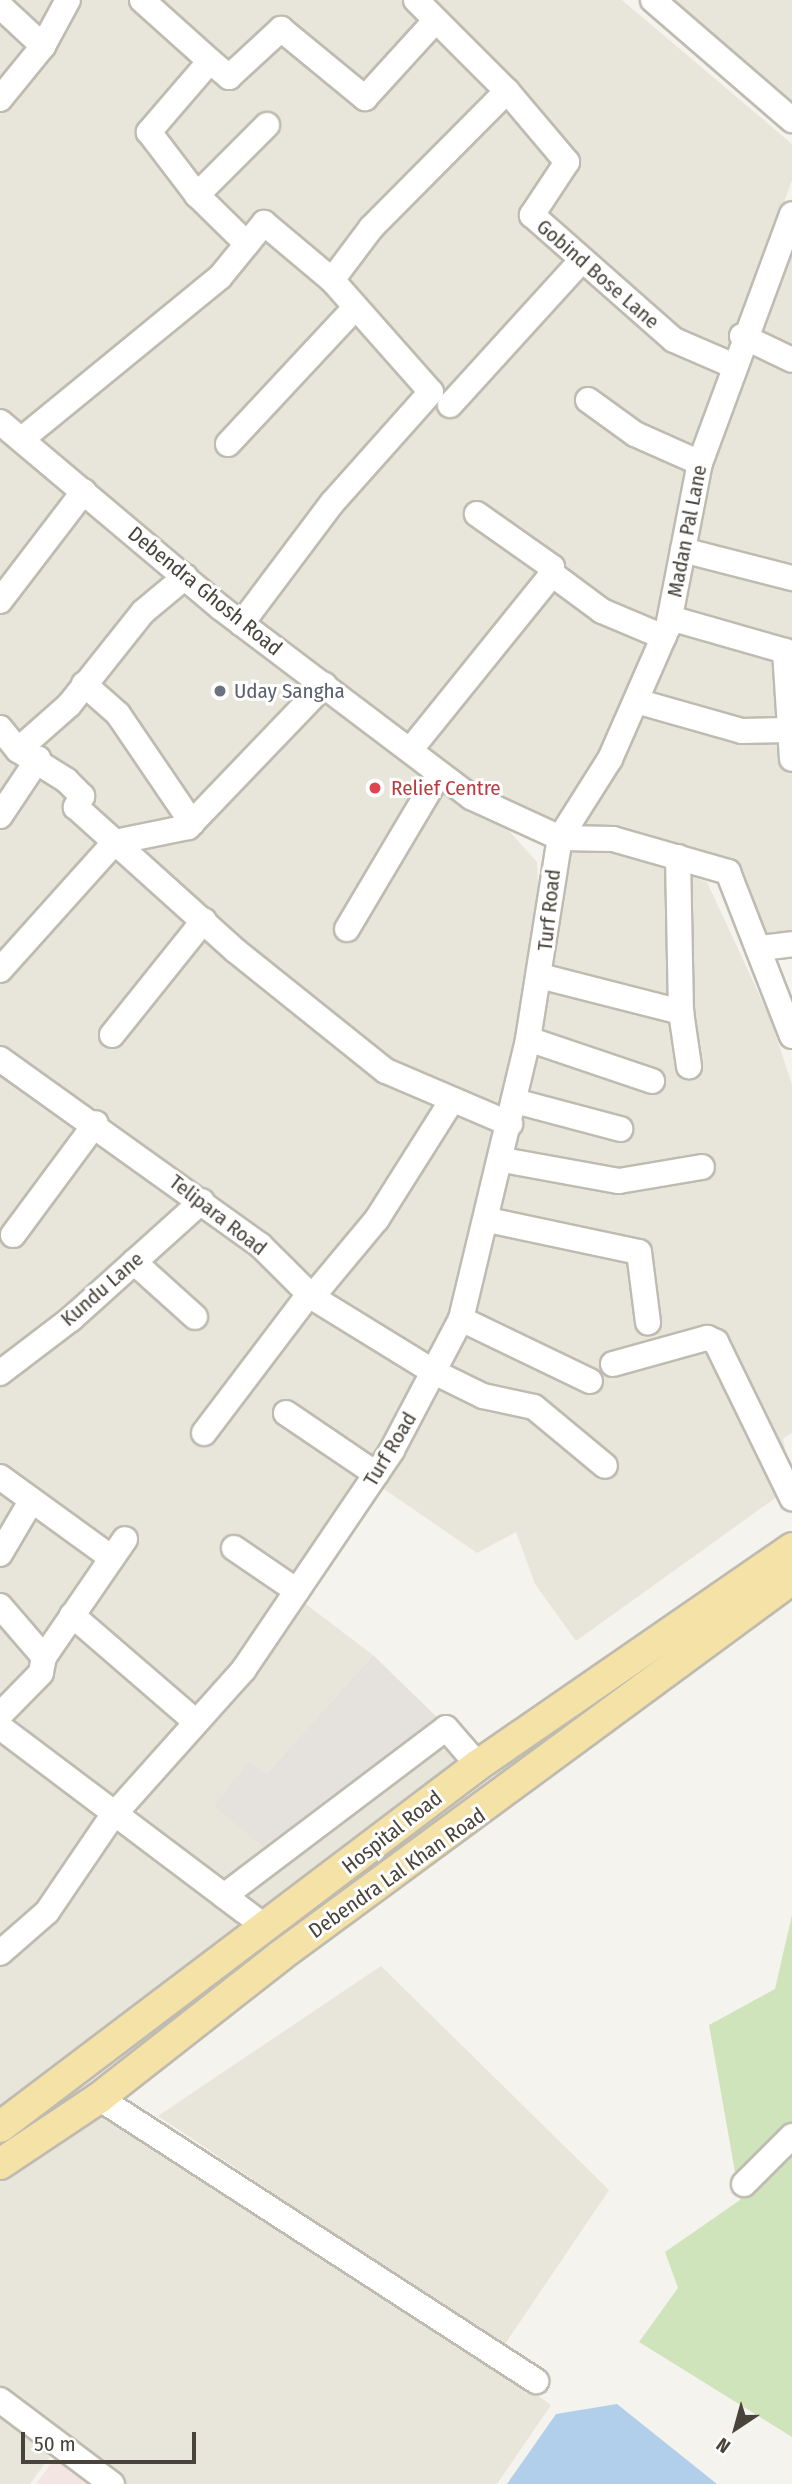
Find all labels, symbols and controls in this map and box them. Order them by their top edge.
street label: Gobind Bose Lane [531,214,665,334]
street label: Madan Pal Lane [662,463,712,599]
street label: Debendra Ghosh Road [123,521,287,661]
place label: Uday Sangha [234,678,345,704]
marker: Uday Sangha [212,683,228,699]
place label: Relief Centre [391,775,501,801]
marker: Relief Centre [365,778,385,798]
street label: Turf Road [532,868,566,952]
street label: Telipara Road [164,1169,272,1261]
street label: Kundu Lane [56,1246,148,1332]
street label: Turf Road [358,1407,422,1491]
street label: Hospital Road [337,1785,447,1879]
street label: Debendra Lal Khan Road [304,1802,490,1944]
north arrow [701,2393,771,2463]
scale bar [24,2418,200,2462]
text: 50 m [34,2431,76,2457]
text: N [712,2433,735,2458]

